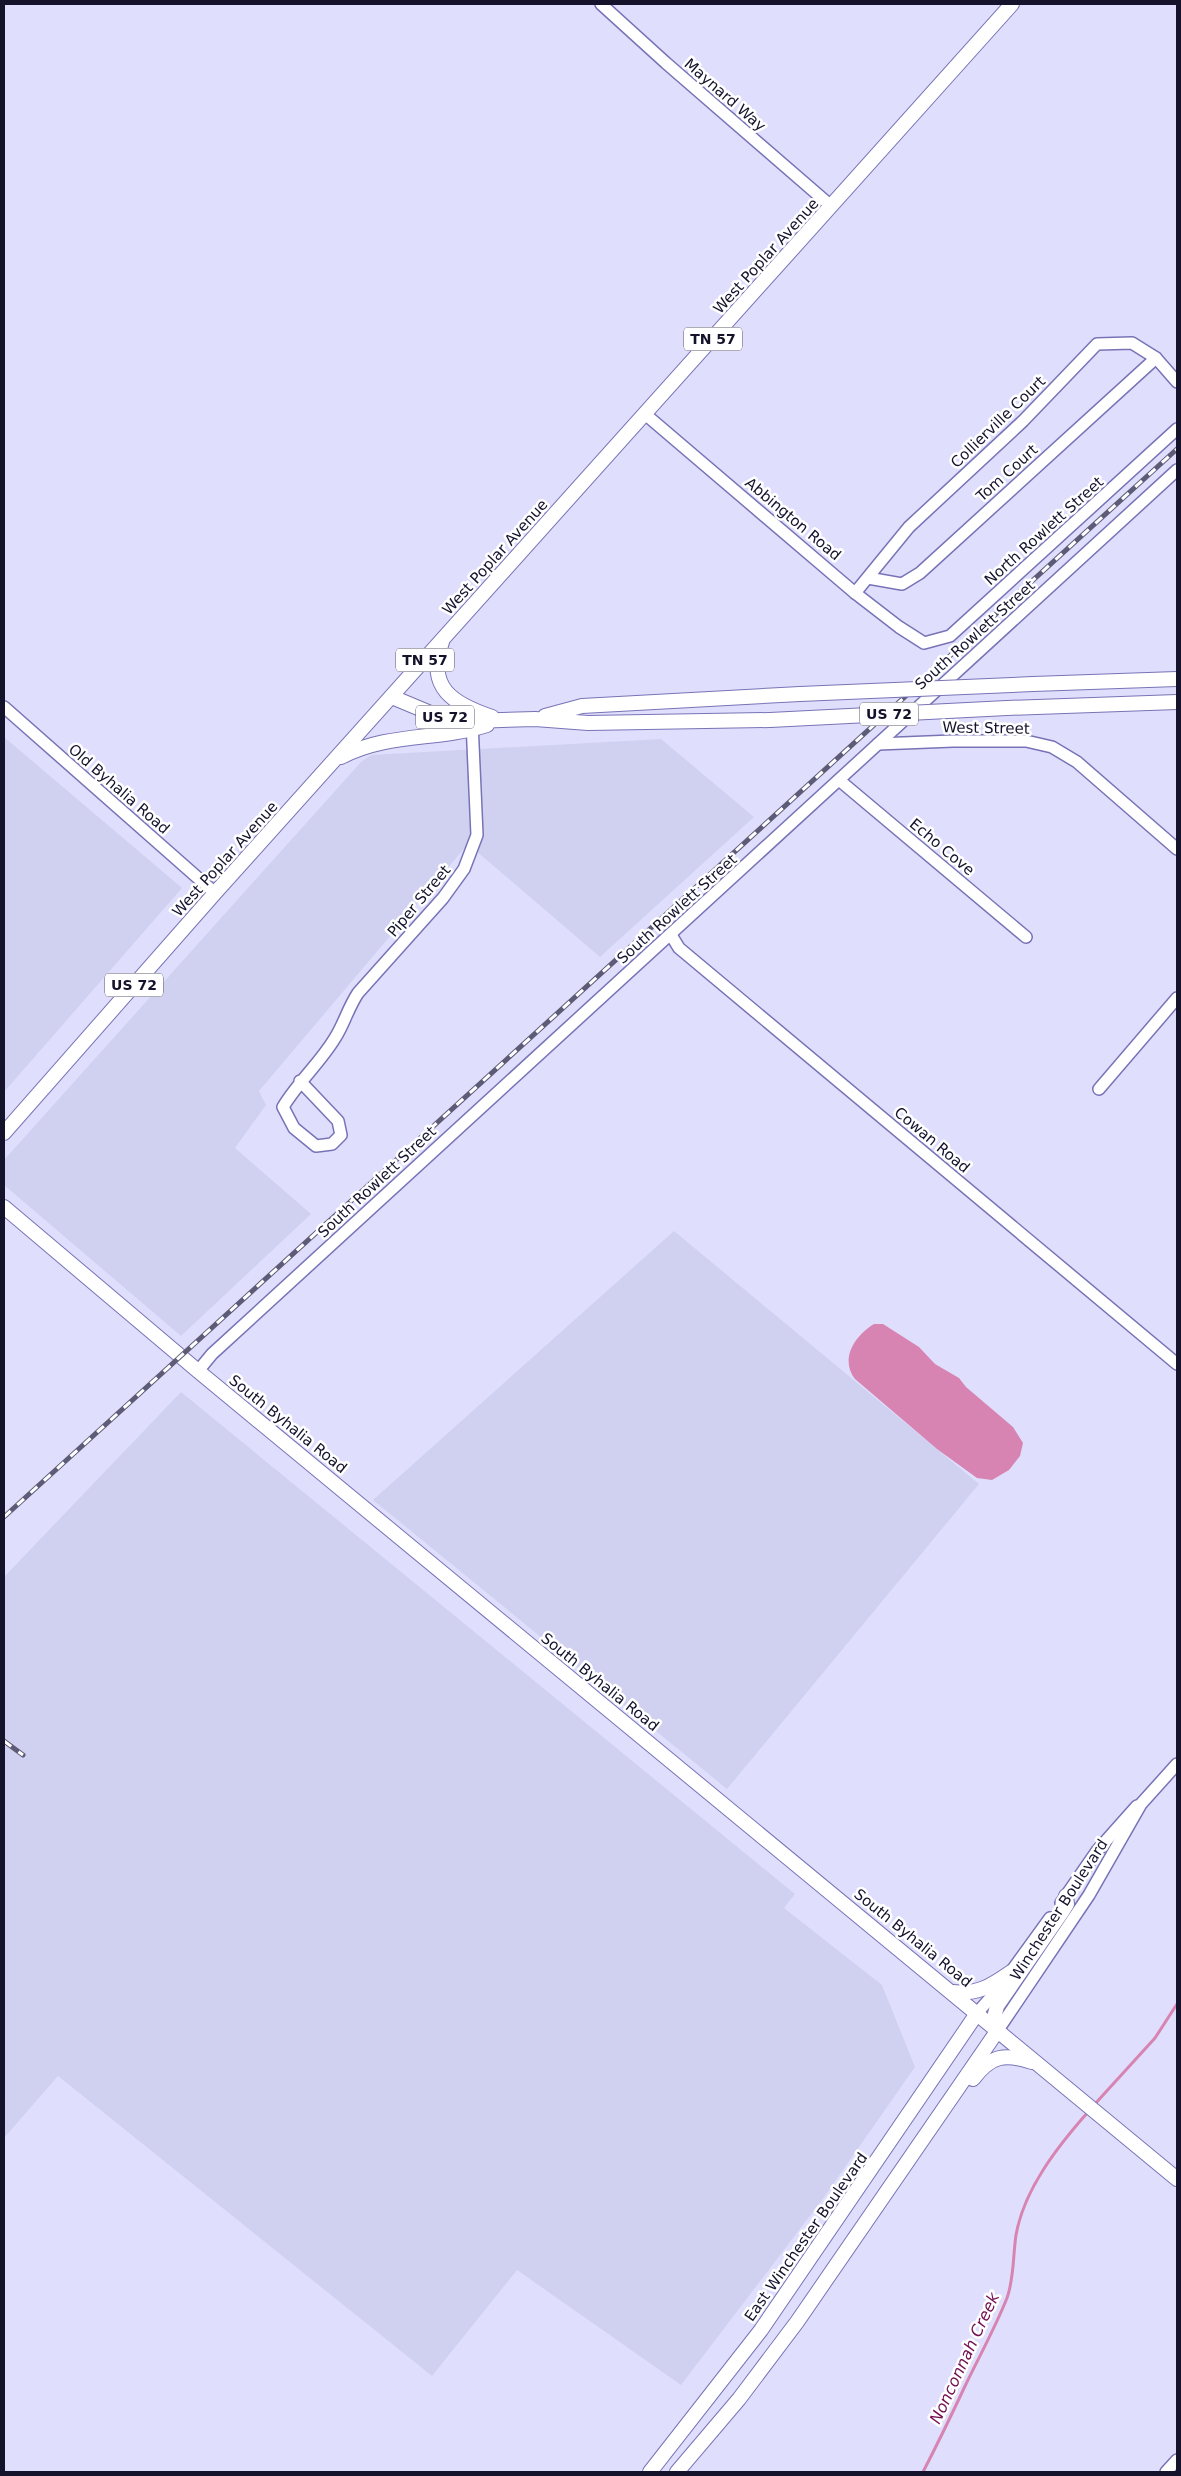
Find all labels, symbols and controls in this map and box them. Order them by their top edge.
street label: Maynard Way [681,55,769,135]
street label: West Poplar Avenue [709,195,823,317]
road number: TN 57 [684,328,742,350]
street label: Collierville Court [947,372,1049,472]
street label: Tom Court [972,441,1041,506]
street label: North Rowlett Street [981,473,1107,589]
street label: Abbington Road [741,474,845,564]
street label: West Poplar Avenue [438,496,552,618]
street label: South Rowlett Street [911,576,1039,694]
road number: TN 57 [396,648,454,672]
road number: US 72 [860,702,918,726]
road number: US 72 [416,706,474,729]
street label: West Street [942,718,1030,738]
street label: Old Byhalia Road [65,740,173,838]
street label: West Poplar Avenue [168,798,282,920]
street label: Echo Cove [906,815,978,879]
street label: South Rowlett Street [613,850,741,968]
street label: Piper Street [384,861,454,941]
road number: US 72 [105,974,163,996]
street label: Cowan Road [891,1103,973,1177]
street label: South Rowlett Street [314,1122,440,1241]
street label: South Byhalia Road [226,1371,350,1477]
street label: South Byhalia Road [538,1629,662,1735]
street label: Winchester Boulevard [1007,1836,1111,1984]
street label: South Byhalia Road [851,1885,975,1991]
street label: East Winchester Boulevard [741,2149,871,2325]
water label: Nonconnah Creek [926,2289,1003,2427]

